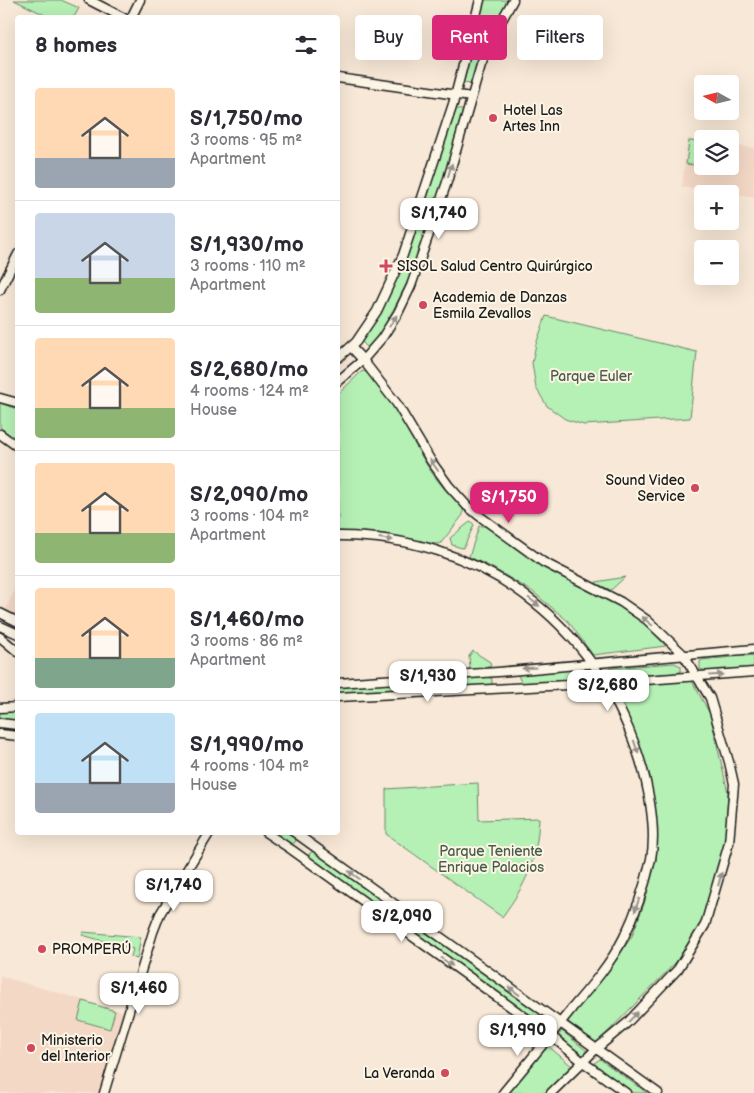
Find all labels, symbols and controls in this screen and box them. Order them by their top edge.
chip: Buy [355,15,422,60]
chip: Rent [432,15,507,60]
chip: Filters [517,15,603,60]
icon: filters [292,31,320,59]
text: 8 homes [35,33,117,58]
north arrow [694,75,739,120]
map controls [694,75,739,285]
place label: Hotel Las Artes Inn [503,102,563,135]
text: S/1,750/mo [190,106,303,131]
icon: home [75,108,135,168]
marker: Hotel Las Artes Inn [487,112,499,124]
button: layers [694,130,739,175]
text: 3 rooms · 95 m² [190,131,302,150]
text: Apartment [190,150,266,169]
one-way arrow [447,162,455,177]
button: + [694,185,739,230]
pin: S/1,740 [393,198,485,240]
text: S/1,740 [411,204,467,223]
text: S/1,930/mo [190,232,304,257]
icon: home [75,233,135,293]
button: − [694,240,739,285]
text: 3 rooms · 110 m² [190,257,306,276]
place label: SISOL Salud Centro Quirúrgico [397,258,593,275]
marker: SISOL Salud Centro Quirúrgico [379,259,393,273]
text: Apartment [190,276,266,295]
place label: Academia de Danzas Esmila Zevallos [433,289,567,322]
marker: Academia de Danzas Esmila Zevallos [417,299,429,311]
one-way arrow [388,315,397,328]
text: S/2,680/mo [190,357,308,382]
icon: home [75,358,135,418]
park label: Parque Euler [550,368,633,385]
text: 4 rooms · 124 m² [190,382,309,401]
text: House [190,401,237,420]
one-way arrow [429,458,439,472]
place label: Sound Video Service [605,472,685,505]
text: S/2,090/mo [190,482,308,507]
pin: S/1,750 [463,482,555,524]
marker: Sound Video Service [689,482,701,494]
icon: home [75,483,135,543]
text: S/1,750 [481,488,537,507]
text: 3 rooms · 104 m² [190,507,309,526]
text: Apartment [190,526,266,545]
one-way arrow [378,535,394,543]
one-way arrow [527,596,540,607]
text: S/1,460/mo [190,607,304,632]
icon: home [75,608,135,668]
one-way arrow [641,616,654,627]
text: 3 rooms · 86 m² [190,632,303,651]
text: Apartment [190,651,266,670]
pin: S/1,930 [382,660,474,703]
one-way arrow [521,665,537,673]
text: S/1,930 [400,667,456,686]
pin: S/2,680 [562,670,654,712]
one-way arrow [709,670,725,678]
text: S/2,680 [578,676,638,695]
text: S/1,990/mo [190,732,304,757]
icon: home [75,733,135,793]
one-way arrow [632,740,640,755]
text: 4 rooms · 104 m² [190,757,309,776]
text: House [190,776,237,795]
park label: Parque Teniente Enrique Palacios [438,843,544,876]
pin: S/1,740 [128,870,220,912]
one-way arrow [347,870,361,880]
one-way arrow [716,871,724,886]
text: S/1,740 [146,876,202,895]
one-way arrow [633,898,641,913]
pin: S/2,090 [356,900,448,943]
text: S/2,090 [372,907,432,926]
place label: PROMPERÚ [52,940,131,958]
marker: PROMPERÚ [36,943,48,955]
one-way arrow [440,957,454,967]
pin: S/1,460 [93,972,185,1015]
text: S/1,460 [111,979,167,998]
one-way arrow [507,986,520,996]
one-way arrow [627,1011,639,1023]
pin: S/1,990 [472,1014,564,1057]
text: S/1,990 [490,1021,546,1040]
place label: Ministerio del Interior [41,1032,111,1065]
marker: Ministerio del Interior [25,1042,37,1054]
place label: La Veranda [364,1065,435,1082]
marker: La Veranda [439,1067,451,1079]

